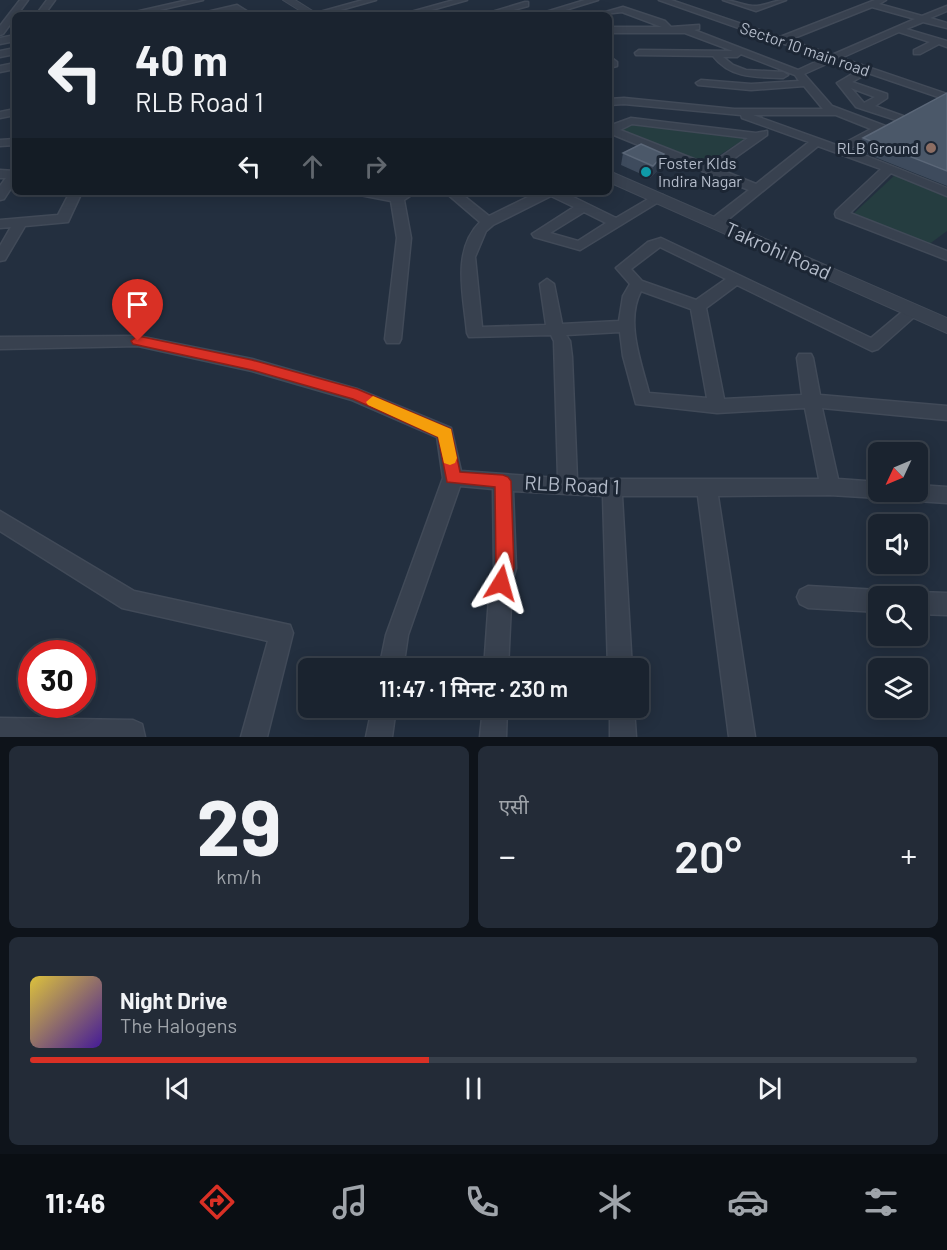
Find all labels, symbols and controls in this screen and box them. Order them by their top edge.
street label: Sector 10 main road [738,17,873,80]
text: 40 m [135,34,228,84]
icon: left [36,36,114,114]
text: RLB Road 1 [135,85,264,117]
place label: RLB Ground [837,138,919,157]
marker: RLB Ground [924,141,938,155]
icon: left [233,150,266,183]
icon: ahead [296,150,329,183]
icon: right [359,150,392,183]
place label: Foster KIds Indira Nagar [658,153,742,190]
marker: Foster KIds Indira Nagar [639,165,653,179]
street label: Takrohi Road [722,216,835,284]
pin [112,279,163,341]
icon: arrive [121,288,154,321]
north arrow [868,442,928,502]
map controls [868,442,928,718]
street label: RLB Road 1 [524,470,620,498]
button: sound [868,514,928,574]
position arrow [469,551,533,615]
button: search [868,586,928,646]
speed limit sign: 30 [18,640,96,718]
button: layers [868,658,928,718]
text: 11:47 · 1 मिनट · 230 m [379,675,568,701]
text: 29 [196,778,282,872]
text: एसी [499,794,529,818]
text: 20° [674,828,742,882]
text: − [499,835,516,875]
text: + [901,835,917,875]
text: km/h [216,864,262,888]
text: Night Drive [120,987,228,1013]
text: The Halogens [120,1013,237,1037]
icon: previous [161,1072,194,1105]
icon: pause [457,1072,490,1105]
icon: next [753,1072,786,1105]
icon: directions [196,1181,238,1223]
icon: music [329,1181,371,1223]
icon: phone [461,1181,503,1223]
icon: climate [594,1181,636,1223]
icon: car [727,1181,769,1223]
icon: filters [860,1181,902,1223]
text: 11:46 [45,1186,105,1218]

